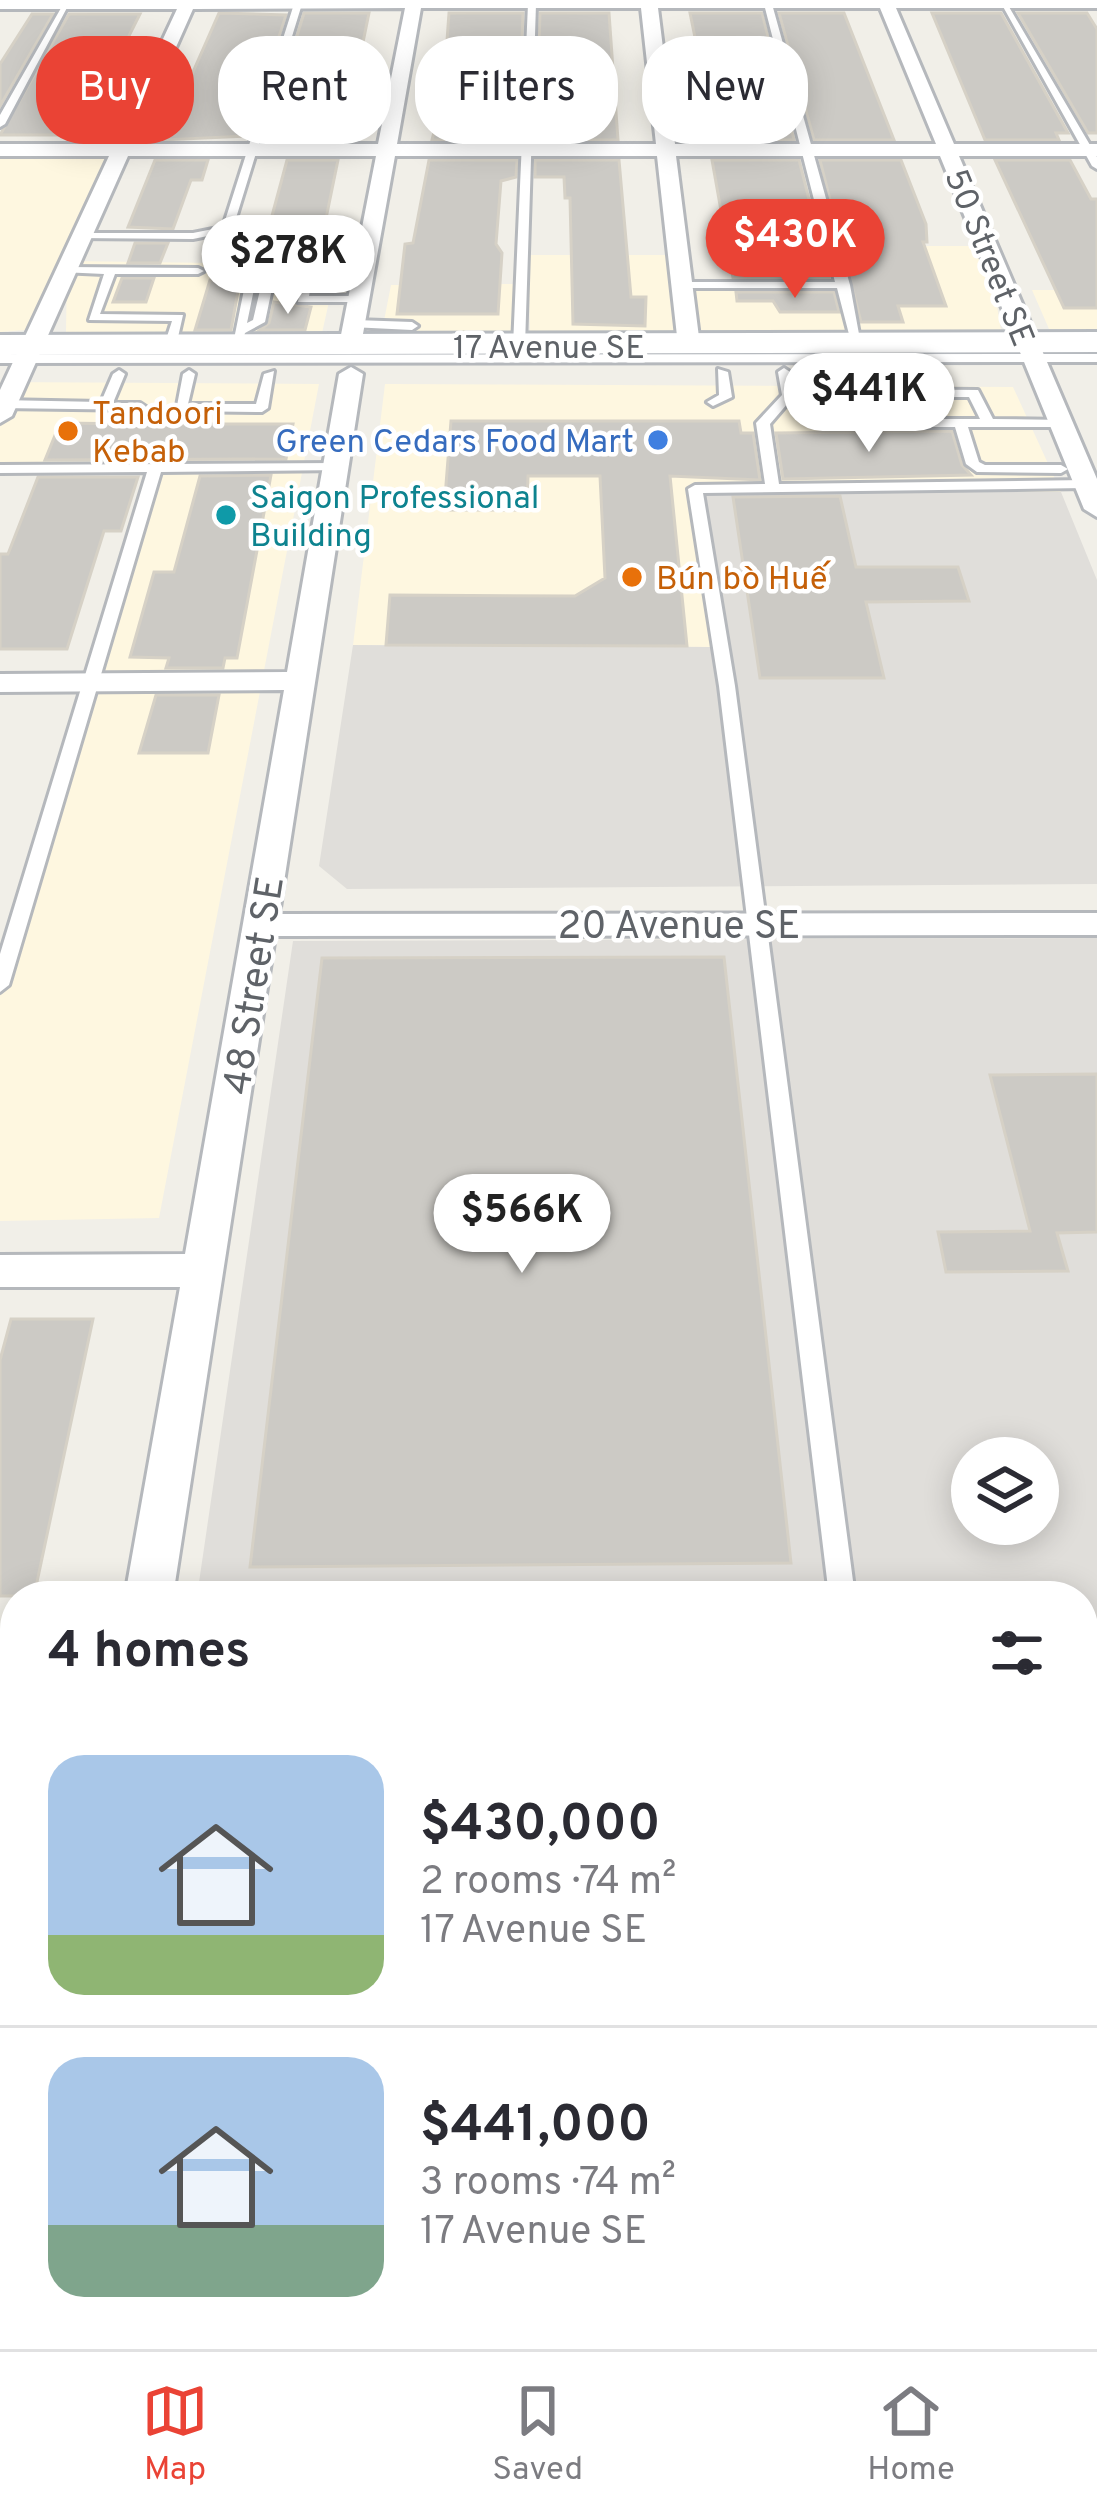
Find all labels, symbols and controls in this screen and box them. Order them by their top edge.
chip: Buy [36,36,194,144]
chip: Rent [218,36,391,144]
chip: Filters [415,36,618,144]
chip: New [642,36,808,144]
street label: 50 Street SE [933,164,1042,353]
pin: $430K [711,199,879,301]
text: $430K [733,213,857,262]
pin: $278K [204,215,372,317]
text: $278K [229,229,347,278]
street label: 17 Avenue SE [453,329,645,371]
pin: $441K [785,353,953,455]
text: $441K [811,367,927,416]
place label: Tandoori Kebab [92,395,223,475]
marker: Tandoori Kebab [55,418,81,444]
place label: Green Cedars Food Mart [275,423,634,465]
marker: Green Cedars Food Mart [645,427,671,453]
place label: Saigon Professional Building [250,479,539,559]
marker: Saigon Professional Building [213,502,239,528]
place label: Bún bò Huế [656,560,832,602]
marker: Bún bò Huế [619,564,645,590]
street label: 48 Street SE [215,873,298,1098]
street label: 20 Avenue SE [558,904,800,953]
pin: $566K [438,1174,606,1276]
text: $566K [461,1188,583,1237]
map controls [951,1437,1059,1545]
button: layers [951,1437,1059,1545]
icon: filters [984,1620,1050,1686]
text: 4 homes [48,1621,250,1686]
text: $430,000 [420,1794,661,1859]
icon: home [144,1803,288,1947]
text: 2 rooms · 74 m² [420,1859,676,1908]
text: 17 Avenue SE [420,1908,647,1957]
text: $441,000 [420,2095,651,2160]
icon: home [144,2105,288,2249]
text: 3 rooms · 74 m² [420,2160,676,2209]
text: 17 Avenue SE [420,2209,647,2258]
tab: Map [142,2378,208,2492]
tab: Saved [492,2378,583,2492]
tab: Home [867,2378,955,2492]

